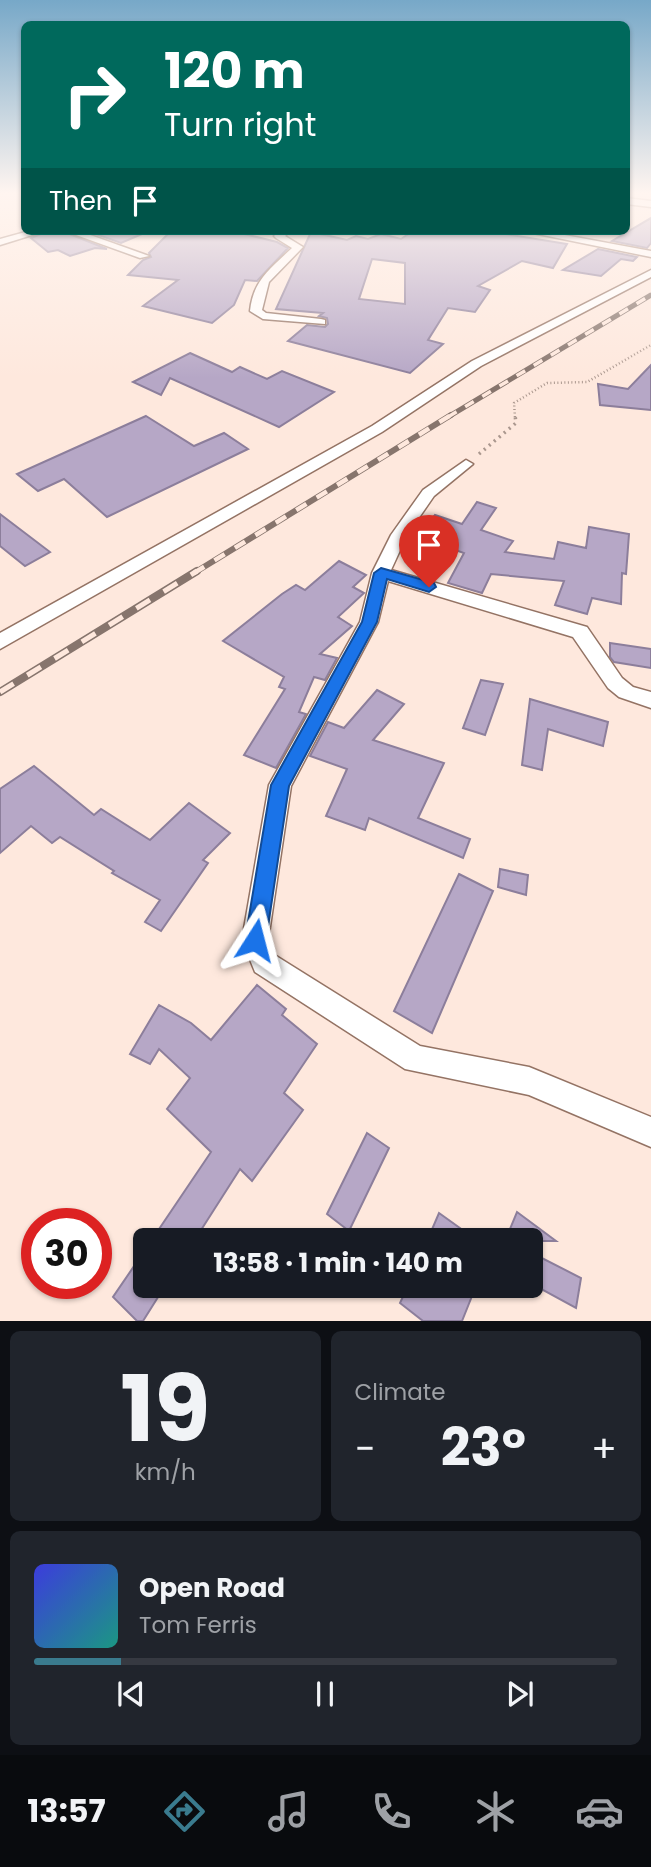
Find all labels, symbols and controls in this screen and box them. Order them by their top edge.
text: 120 m [164,37,305,105]
icon: right [49,49,140,140]
text: Turn right [164,102,316,147]
icon: arrive [126,182,164,220]
text: Then [49,183,112,219]
pin [399,515,459,587]
icon: arrive [410,526,448,564]
position arrow [218,903,292,977]
speed limit sign: 30 [21,1208,112,1299]
text: 13:58 · 1 min · 140 m [213,1245,463,1281]
text: 19 [120,1345,210,1473]
text: Climate [355,1376,445,1408]
text: 23° [441,1411,526,1484]
text: − [355,1422,375,1475]
text: + [591,1422,617,1475]
text: km/h [135,1456,196,1488]
text: Open Road [139,1570,285,1606]
text: Tom Ferris [139,1609,257,1641]
icon: previous [112,1675,150,1713]
icon: pause [306,1675,344,1713]
icon: next [501,1675,539,1713]
icon: directions [160,1787,209,1836]
icon: music [264,1787,313,1836]
icon: phone [367,1787,416,1836]
icon: climate [471,1787,520,1836]
icon: car [575,1787,624,1836]
text: 13:57 [27,1788,106,1833]

